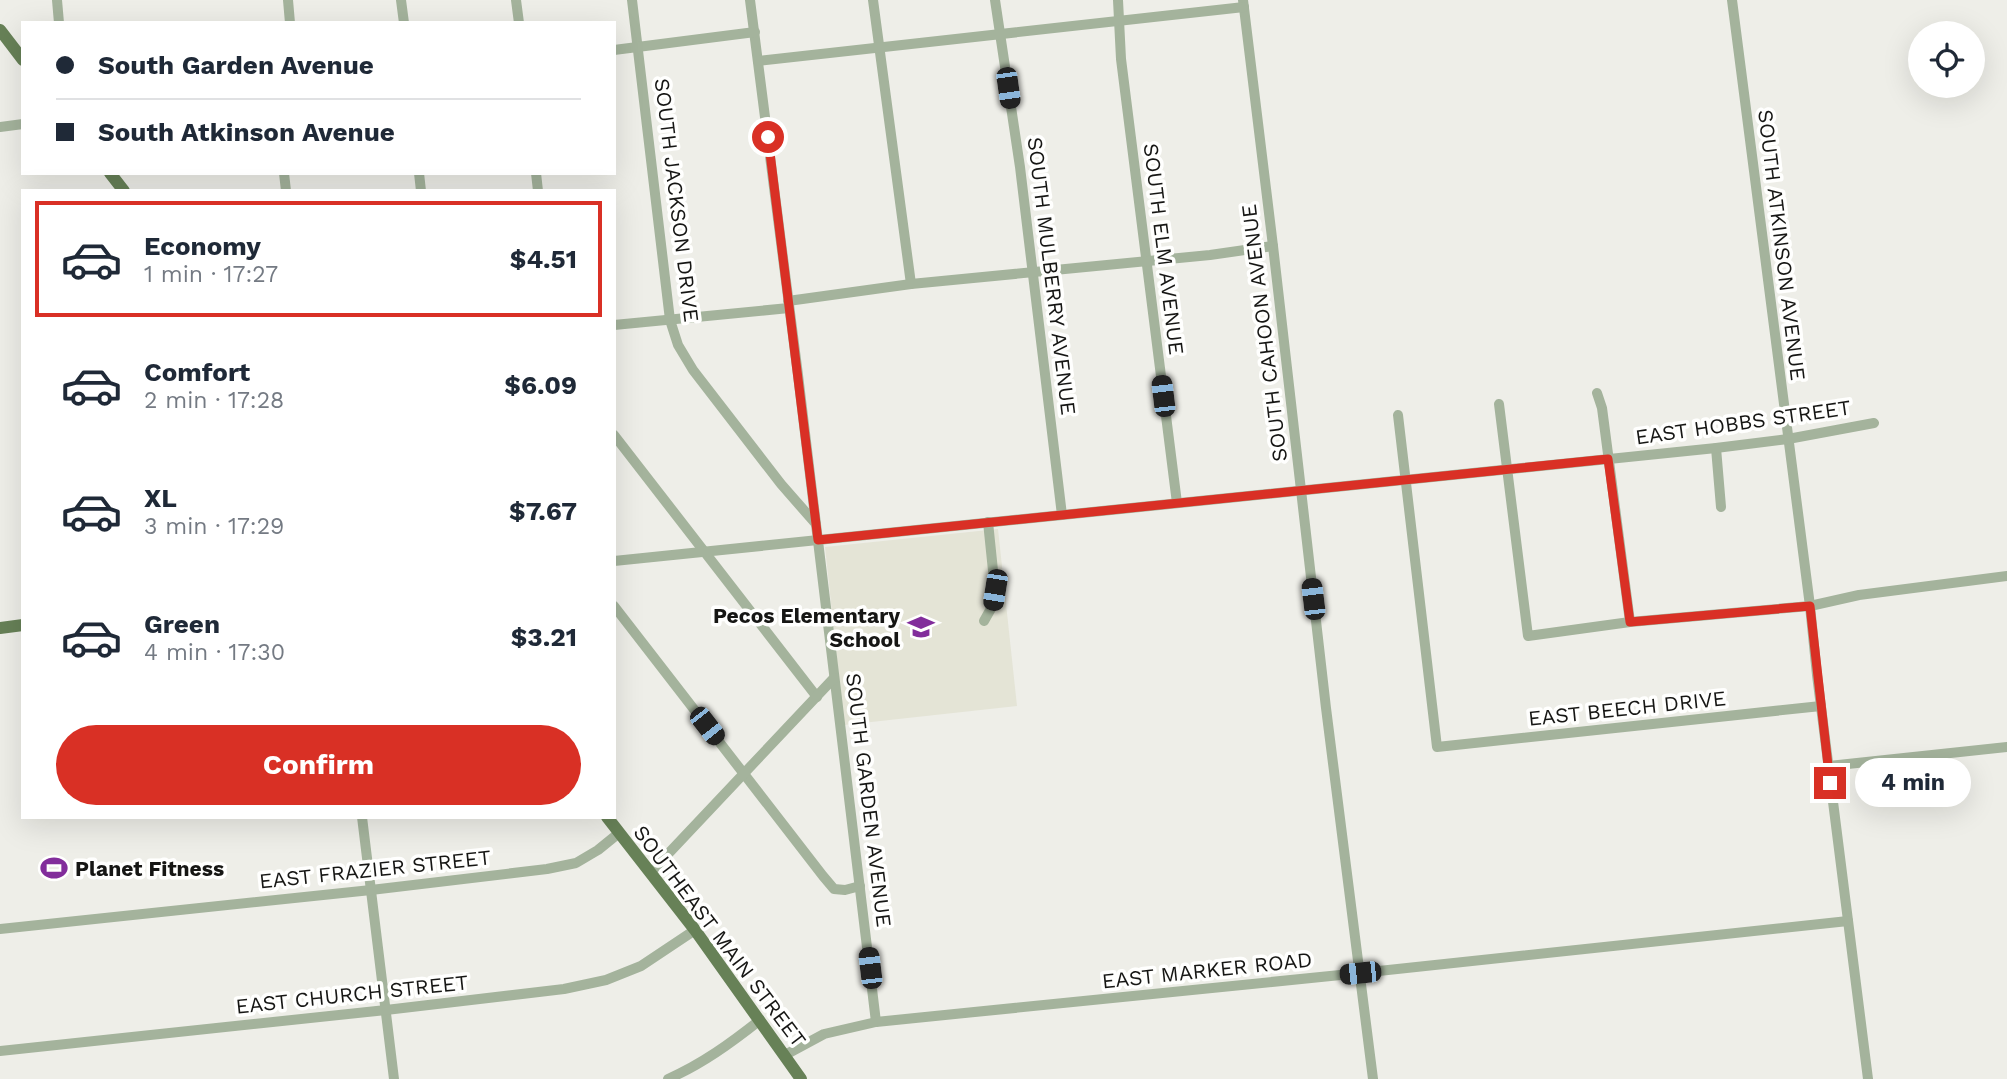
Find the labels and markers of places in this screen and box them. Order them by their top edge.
place label: Pecos Elementary School [713,603,900,652]
school or university icon: Pecos Elementary School [906,612,936,642]
sports icon: Planet Fitness [39,853,69,883]
place label: Planet Fitness [75,856,224,881]

